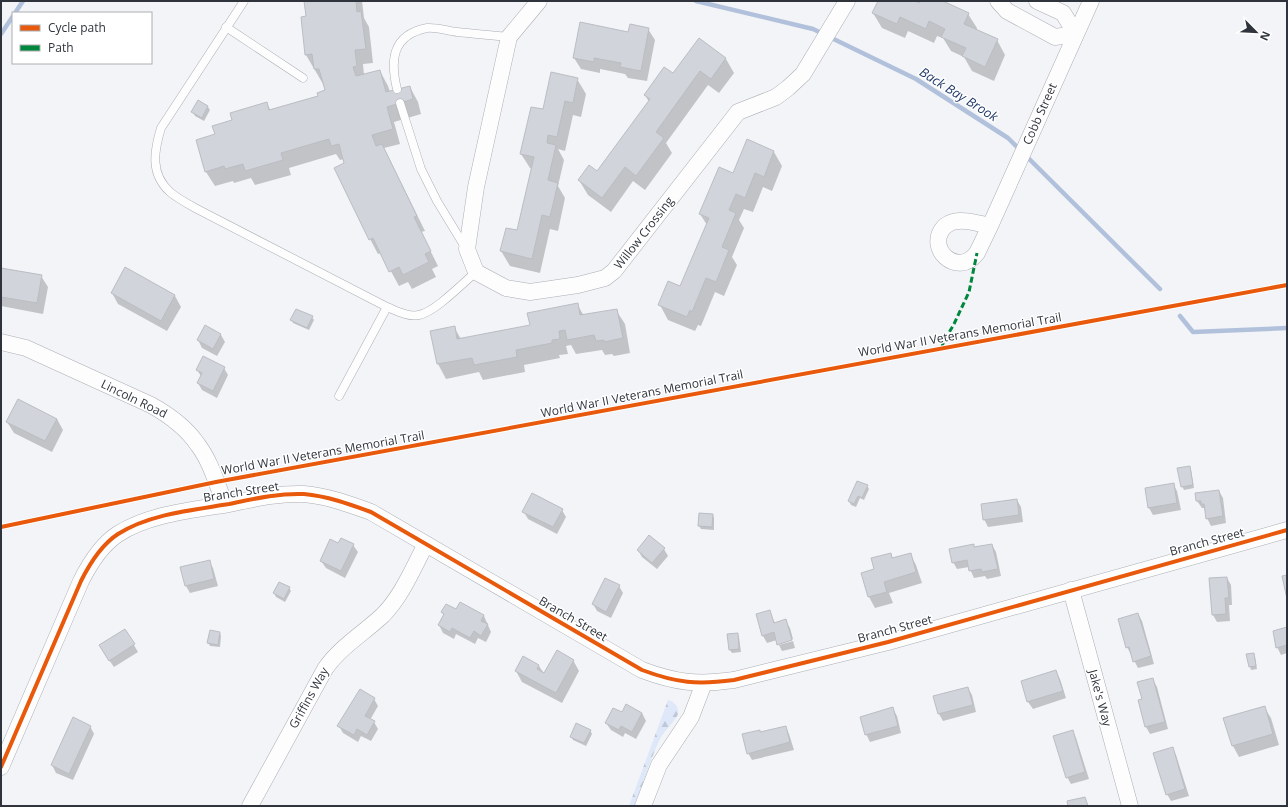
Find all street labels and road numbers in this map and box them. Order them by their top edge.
street label: Cobb Street [1018,80,1061,147]
street label: Willow Crossing [610,192,678,273]
street label: World War II Veterans Memorial Trail [857,308,1063,361]
street label: World War II Veterans Memorial Trail [539,366,745,421]
street label: Lincoln Road [98,375,170,422]
street label: World War II Veterans Memorial Trail [220,426,426,479]
street label: Branch Street [202,477,280,506]
street label: Branch Street [1168,523,1246,560]
street label: Branch Street [536,592,611,645]
street label: Branch Street [856,610,934,647]
street label: Griffins Way [285,663,333,731]
street label: Jake's Way [1084,667,1116,729]

